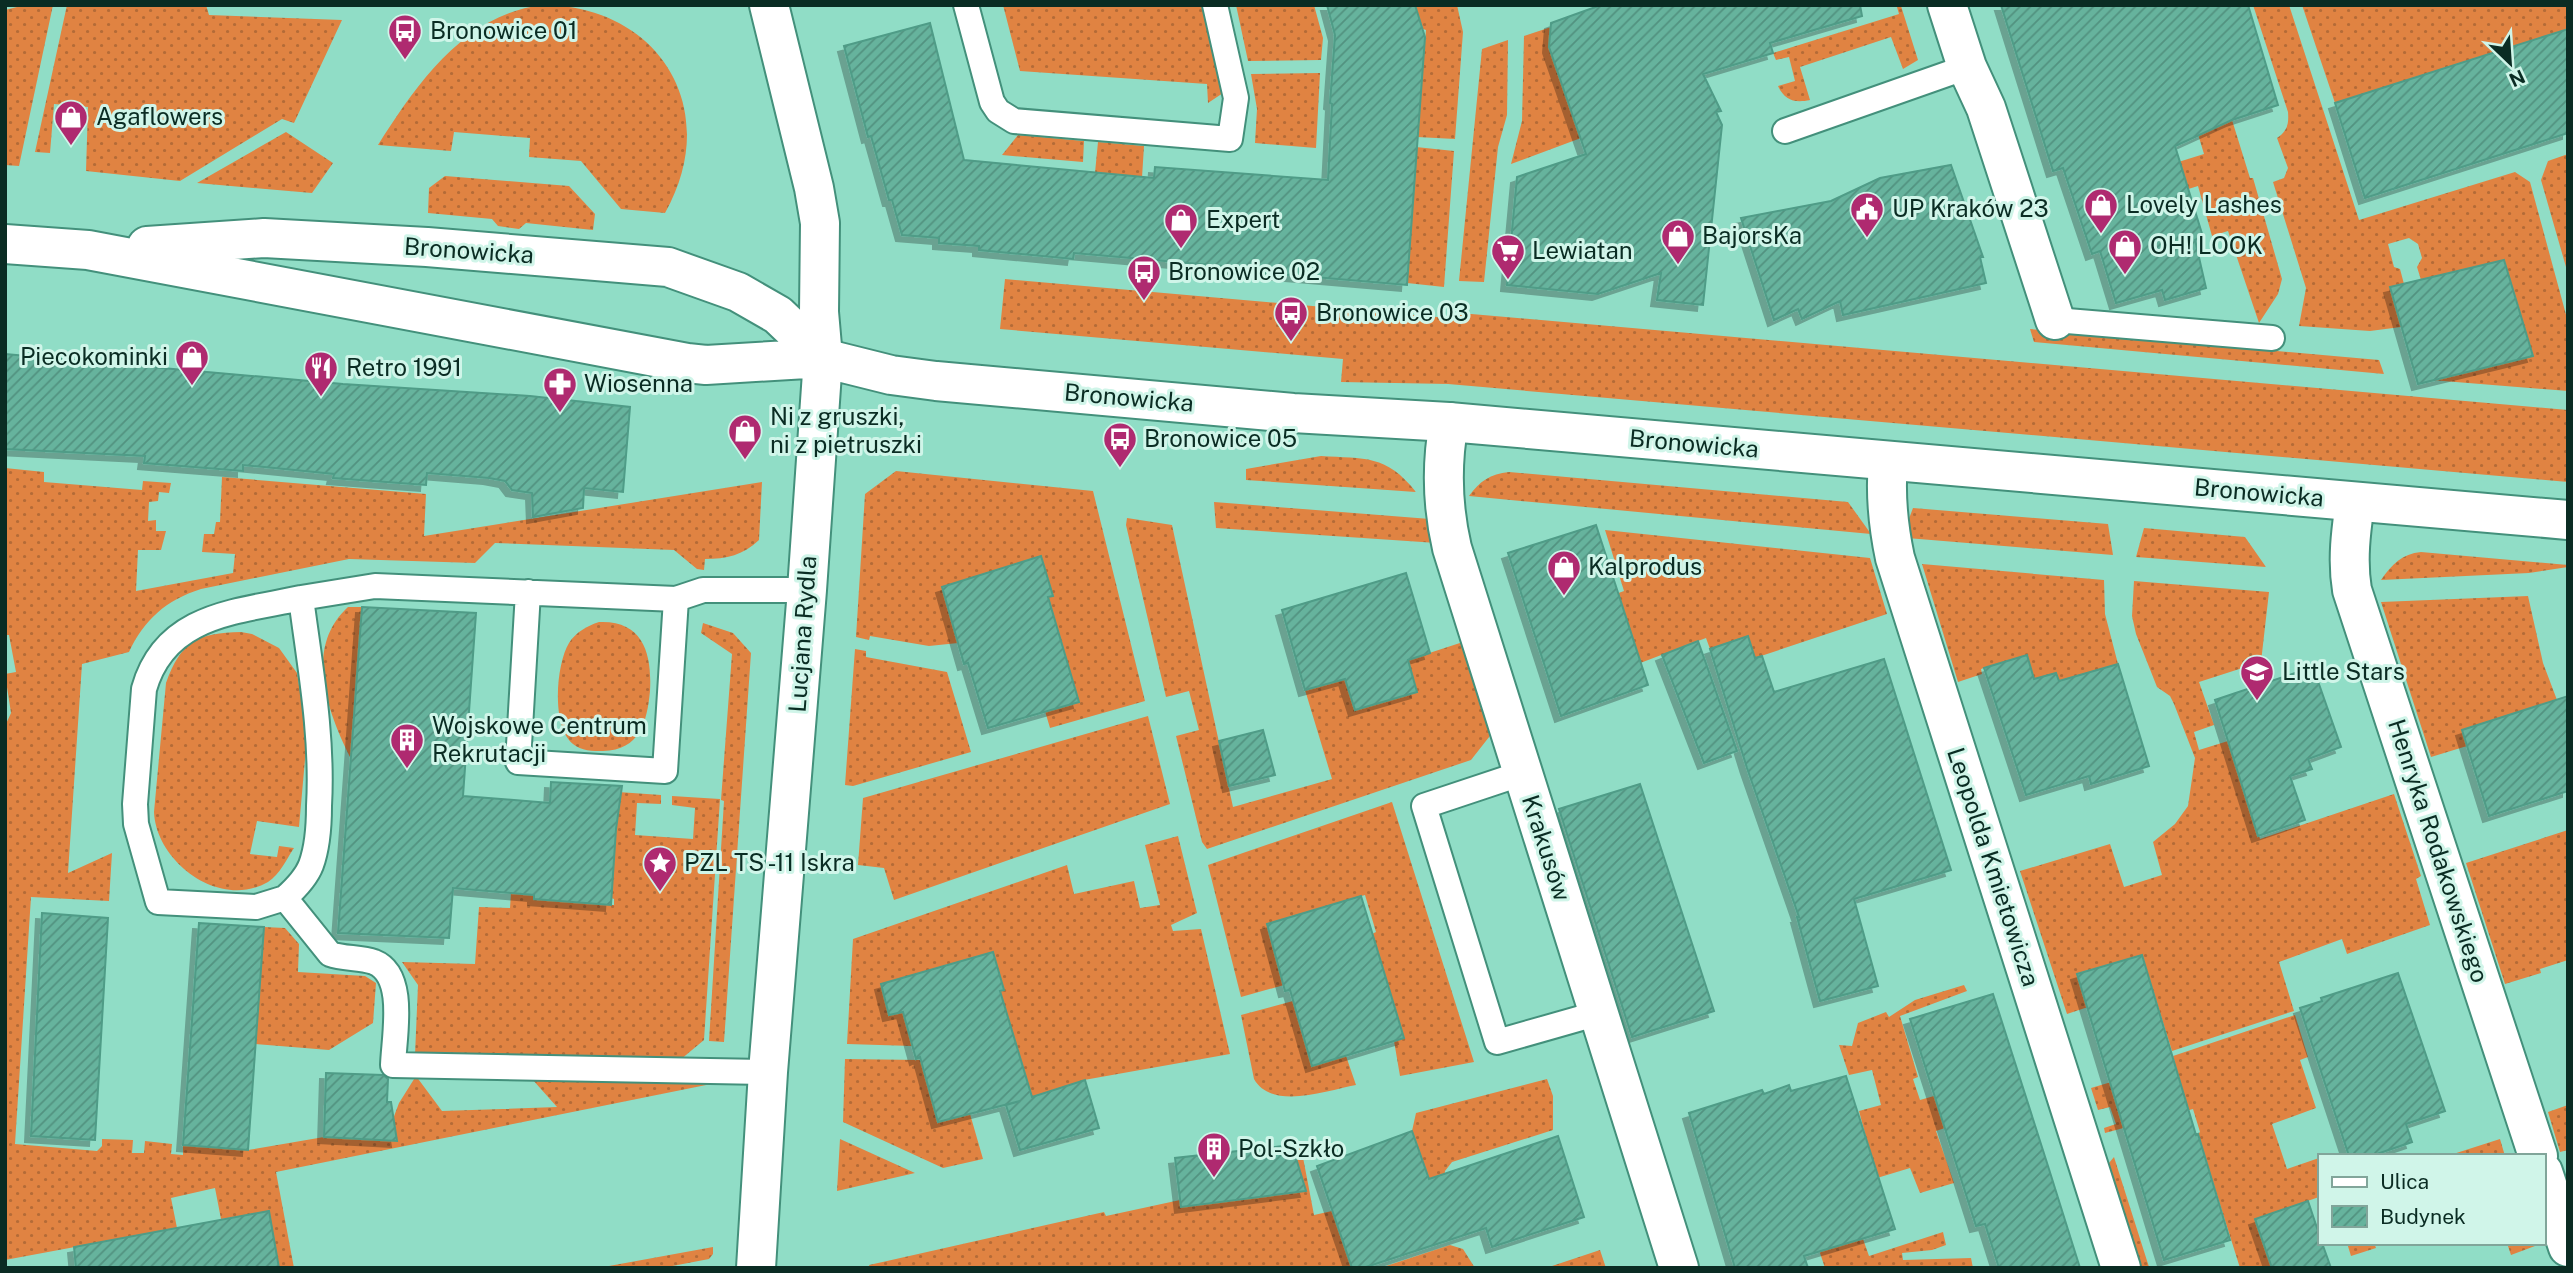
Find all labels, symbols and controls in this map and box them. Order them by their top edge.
bus stop icon: Bronowice 01 [386,12,424,61]
place label: Bronowice 01 [430,16,577,44]
north arrow [2475,28,2545,98]
text: N [2506,65,2529,92]
shop icon: Agaflowers [52,98,90,147]
place label: Agaflowers [96,102,223,130]
shop icon: Lovely Lashes [2082,186,2120,235]
public building icon: UP Kraków 23 [1848,190,1886,239]
place label: Lovely Lashes [2126,190,2282,218]
place label: UP Kraków 23 [1892,194,2049,222]
shop icon: Expert [1162,201,1200,250]
place label: Expert [1206,205,1280,233]
shop icon: BajorsKa [1659,217,1697,266]
place label: BajorsKa [1702,221,1802,249]
shop icon: OH! LOOK [2106,227,2144,276]
street label: Bronowicka [403,231,535,269]
place label: OH! LOOK [2150,231,2263,259]
supermarket icon: Lewiatan [1489,232,1527,281]
place label: Lewiatan [1532,236,1633,264]
bus stop icon: Bronowice 02 [1125,253,1163,302]
place label: Bronowice 02 [1168,257,1320,285]
bus stop icon: Bronowice 03 [1272,294,1310,343]
place label: Bronowice 03 [1316,298,1469,326]
shop icon: Piecokominki [173,338,211,387]
place label: Piecokominki [20,342,168,370]
restaurant icon: Retro 1991 [302,349,340,398]
place label: Retro 1991 [346,353,462,381]
pharmacy icon: Wiosenna [541,365,579,414]
place label: Wiosenna [584,369,693,397]
street label: Bronowicka [1063,377,1195,417]
place label: Ni z gruszki, ni z pietruszki [770,402,922,458]
shop icon: Ni z gruszki, ni z pietruszki [726,412,764,461]
bus stop icon: Bronowice 05 [1101,420,1139,469]
street label: Bronowicka [1628,423,1760,463]
place label: Bronowice 05 [1144,424,1297,452]
street label: Bronowicka [2193,472,2325,512]
shop icon: Kalprodus [1545,548,1583,597]
place label: Kalprodus [1588,552,1702,580]
street label: Lucjana Rydla [783,555,821,713]
school or university icon: Little Stars [2238,653,2276,702]
place label: Little Stars [2282,657,2405,685]
place label: Wojskowe Centrum Rekrutacji [432,711,647,767]
street label: Henryka Rodakowskiego [2383,715,2495,986]
building icon: Wojskowe Centrum Rekrutacji [388,721,426,770]
street label: Leopolda Kmietowicza [1942,744,2046,990]
street label: Krakusów [1517,791,1577,905]
place icon: PZL TS -11 Iskra [641,844,679,893]
place label: PZL TS -11 Iskra [684,848,855,876]
building icon: Pol-Szkło [1195,1130,1233,1179]
place label: Pol-Szkło [1238,1134,1344,1162]
legend [2318,1154,2545,1245]
text: Ulica [2380,1169,2429,1194]
text: Budynek [2380,1204,2466,1229]

